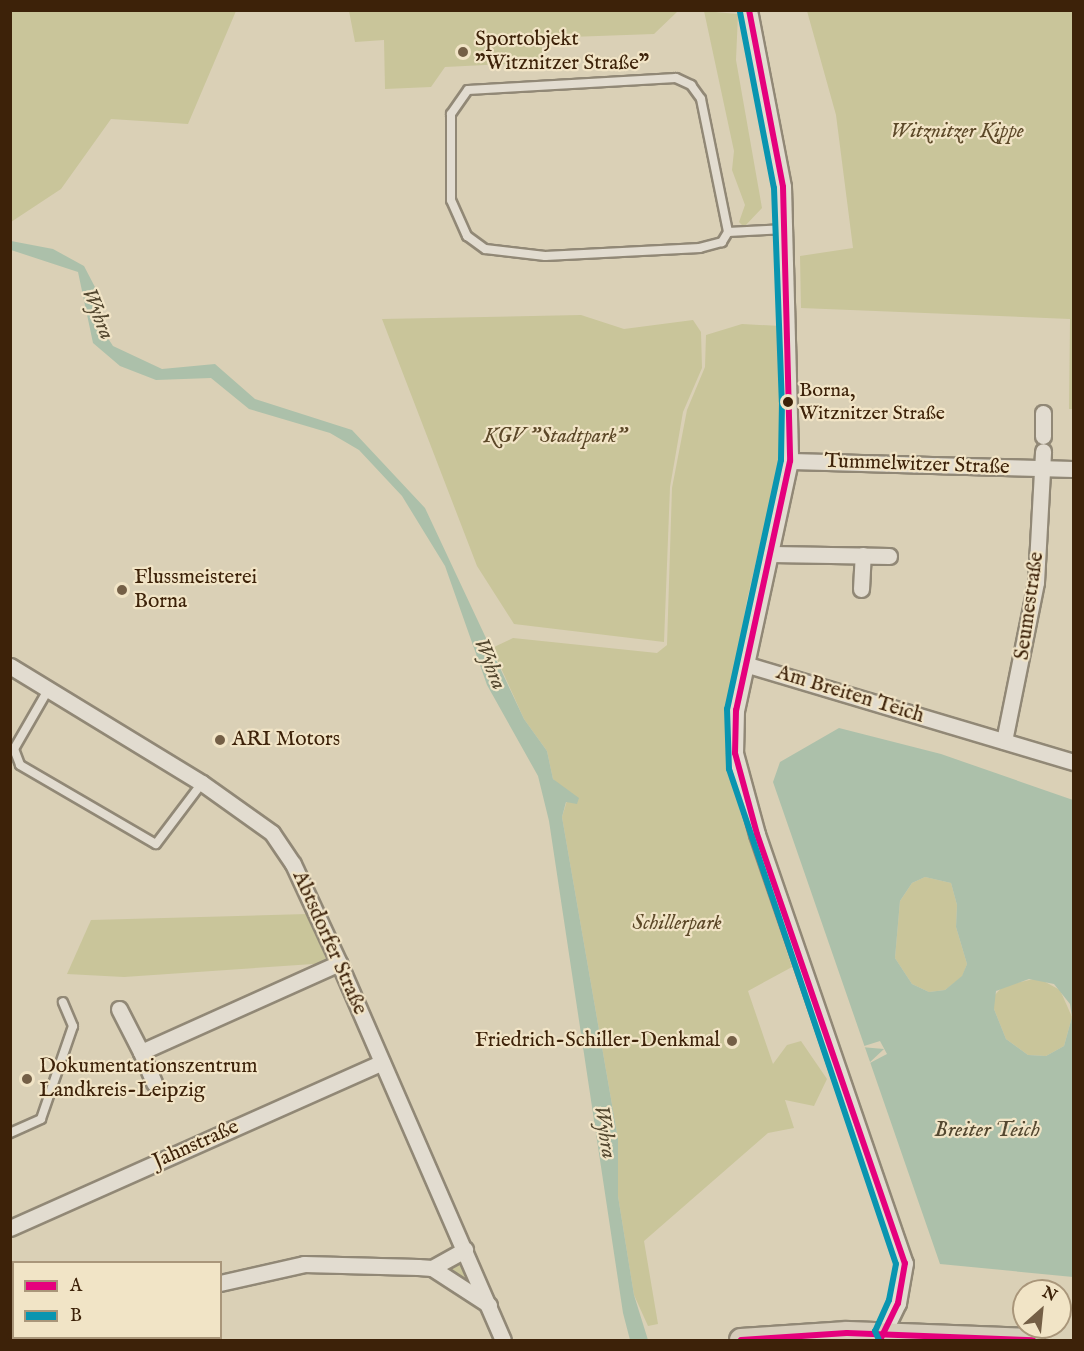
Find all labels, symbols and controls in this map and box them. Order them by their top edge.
place label: Sportobjekt "Witznitzer Straße" [475,27,649,77]
marker: Sportobjekt "Witznitzer Straße" [456,45,470,59]
park label: Witznitzer Kippe [890,119,1024,145]
water label: Wyhra [75,284,119,344]
place label: Borna, Witznitzer Straße [799,378,945,425]
marker: Borna, Witznitzer Straße [782,396,794,408]
park label: KGV "Stadtpark" [483,424,627,450]
street label: Tummelwitzer Straße [824,449,1010,481]
street label: Seumestraße [1010,550,1050,662]
place label: Flussmeisterei Borna [134,565,257,615]
marker: Flussmeisterei Borna [115,583,129,597]
water label: Wyhra [467,634,511,694]
street label: Am Breiten Teich [773,661,927,729]
place label: ARI Motors [232,727,340,753]
marker: ARI Motors [213,733,227,747]
street label: Abtsdorfer Straße [286,867,372,1019]
park label: Schillerpark [632,911,722,937]
place label: Friedrich-Schiller-Denkmal [475,1028,720,1054]
marker: Friedrich-Schiller-Denkmal [725,1034,739,1048]
place label: Dokumentationszentrum Landkreis-Leipzig [39,1054,257,1104]
marker: Dokumentationszentrum Landkreis-Leipzig [20,1072,34,1086]
water label: Wyhra [587,1103,621,1161]
street label: Jahnstraße [149,1115,243,1175]
water label: Breiter Teich [934,1118,1040,1144]
legend [12,1261,222,1339]
text: A [70,1275,82,1298]
north arrow [1012,1279,1072,1339]
text: N [1039,1283,1060,1307]
text: B [70,1305,82,1328]

